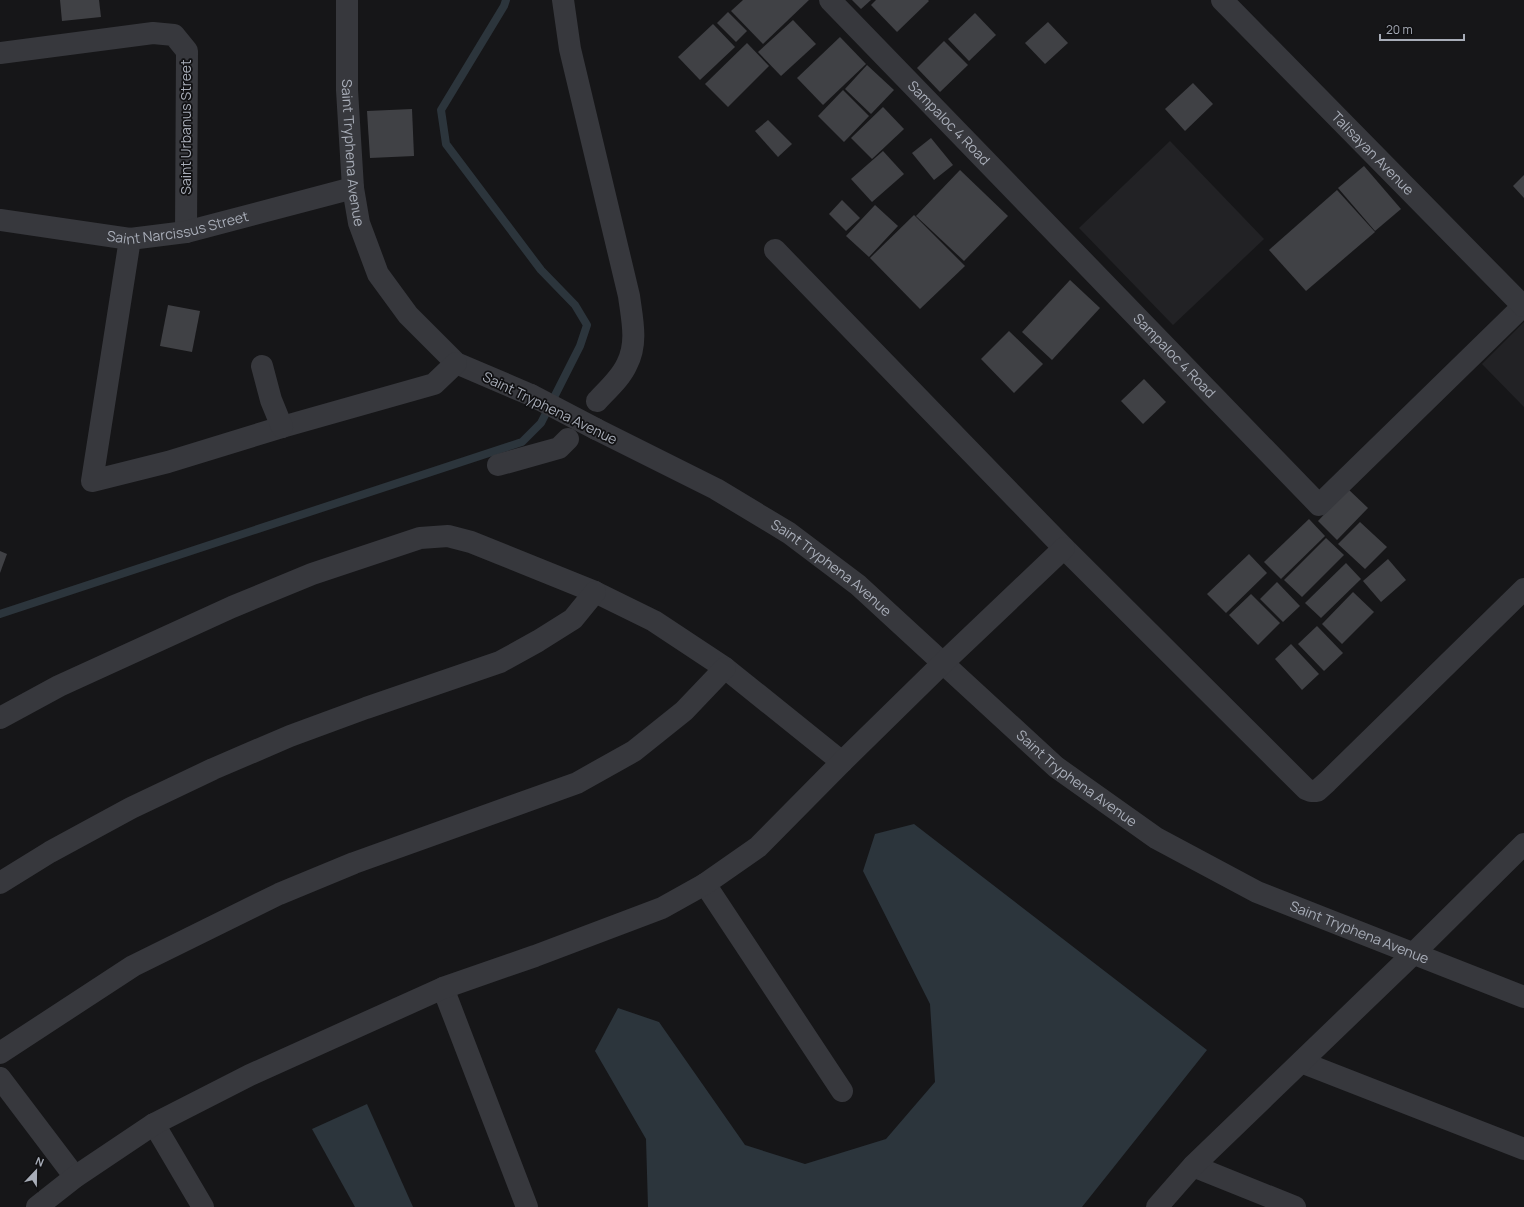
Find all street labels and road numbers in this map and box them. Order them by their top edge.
street label: Saint Urbanus Street [176,59,195,195]
street label: Sampaloc 4 Road [904,76,995,169]
street label: Saint Tryphena Avenue [338,79,369,228]
street label: Talisayan Avenue [1328,107,1419,199]
street label: Saint Narcissus Street [106,206,251,248]
street label: Sampaloc 4 Road [1129,309,1220,402]
street label: Saint Tryphena Avenue [480,367,621,448]
street label: Saint Tryphena Avenue [768,514,896,620]
street label: Saint Tryphena Avenue [1013,725,1141,831]
street label: Saint Tryphena Avenue [1287,896,1432,968]

